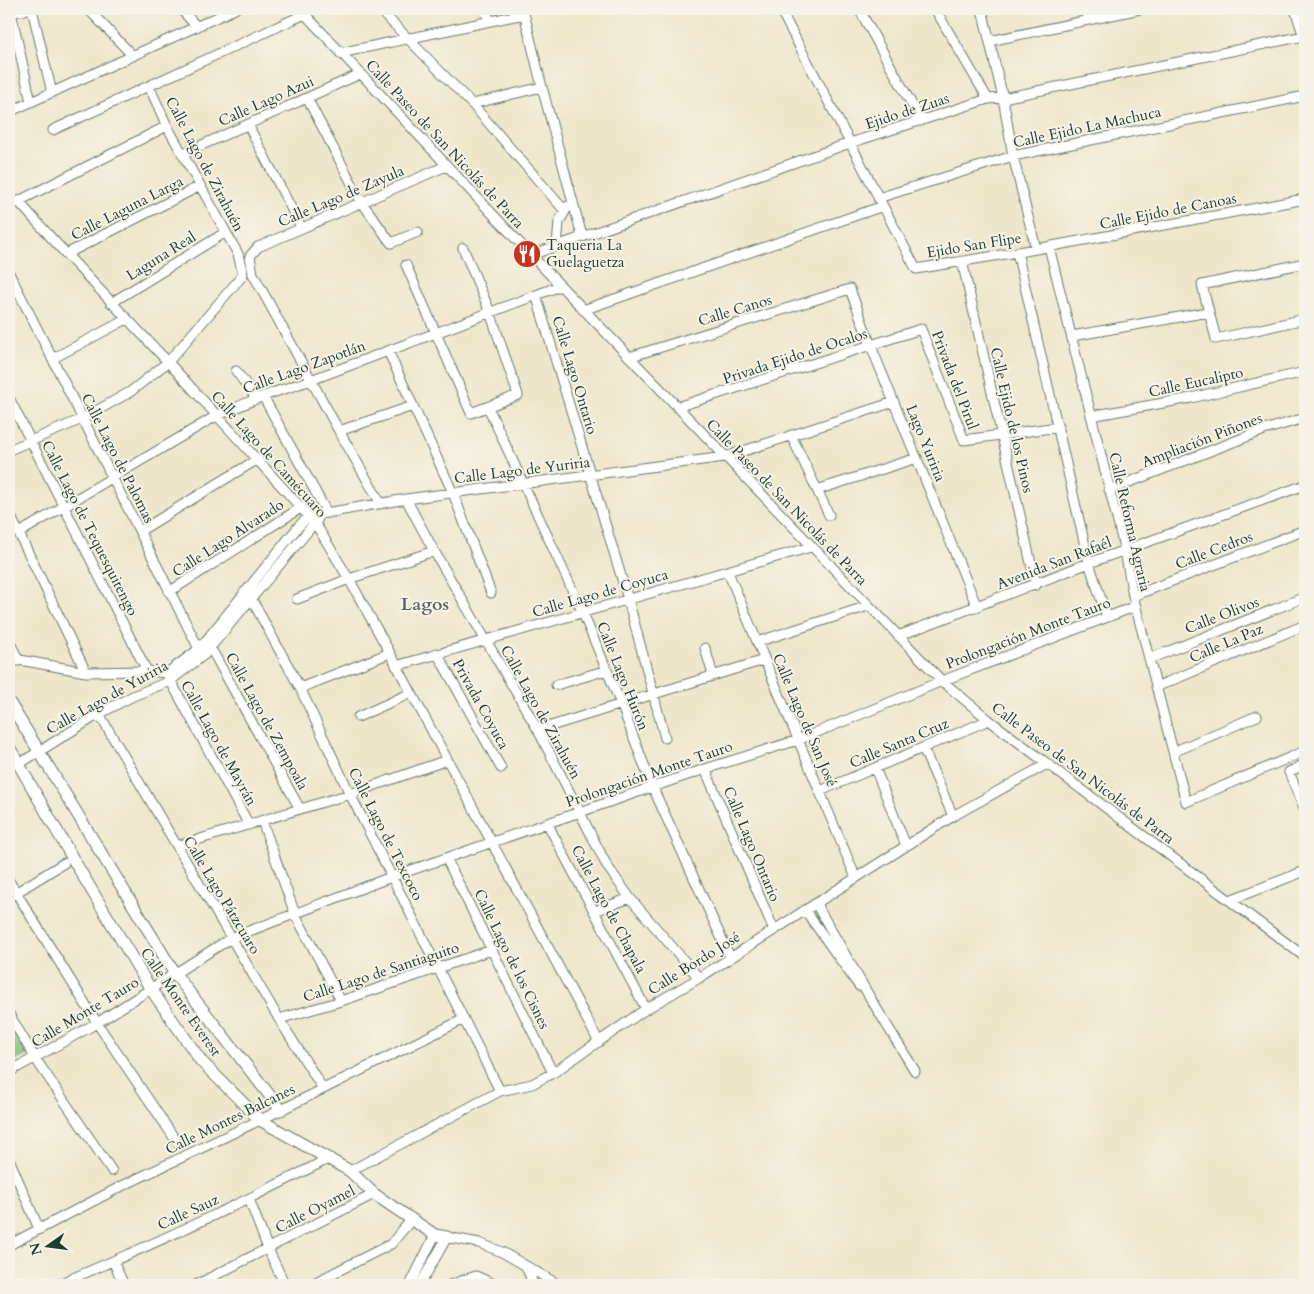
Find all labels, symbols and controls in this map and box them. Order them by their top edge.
street label: Calle Paseo de San Nicolás de Parra [361,55,529,233]
street label: Calle Lago Azui [215,71,317,131]
street label: Ejido de Zuas [863,88,951,134]
street label: Calle Lago de Zirahuén [161,93,249,235]
street label: Calle Ejido La Machuca [1011,101,1163,152]
street label: Calle Lago de Zayula [275,160,408,232]
street label: Calle Laguna Larga [67,171,187,245]
street label: Calle Ejido de Canoas [1098,188,1238,234]
street label: Laguna Real [122,227,200,285]
street label: Ejido San Flipe [925,228,1023,262]
place label: Taqueria La Guelaguetza [546,235,625,272]
restaurant icon: Taqueria La Guelaguetza [512,239,542,269]
street label: Calle Canos [696,289,774,331]
street label: Calle Lago Ontario [547,313,603,437]
street label: Privada Ejido de Ocalos [720,323,870,389]
street label: Privada del Pirul [927,328,983,432]
street label: Calle Lago Zapotlán [240,335,369,399]
street label: Calle Ejido de los Pinos [986,345,1038,495]
street label: Calle Eucalipto [1147,362,1245,402]
street label: Calle Lago de Camécuaro [207,386,331,522]
street label: Calle Lago de Palomas [77,390,159,526]
street label: Lago Yuriria [901,402,951,485]
street label: Ampliación Piñones [1139,408,1265,472]
street label: Calle Paseo de San Nicolás de Parra [702,414,872,590]
street label: Calle Lago de Tequesquitengo [37,437,143,619]
street label: Calle Reforma Agraria [1104,450,1156,594]
street label: Calle Lago de Yuriria [453,452,592,488]
street label: Calle Lago Alvarado [168,494,288,582]
street label: Calle Cedros [1172,526,1256,574]
street label: Avenida San Rafaél [994,532,1114,594]
street label: Calle Lago de Coyuca [530,564,671,622]
district label: Lagos [401,592,449,617]
street label: Prolongación Monte Tauro [943,592,1113,674]
street label: Calle Olivos [1182,592,1262,638]
street label: Calle La Paz [1186,618,1266,667]
street label: Calle Lago Hurón [592,619,654,734]
street label: Calle Lago de Zirahuén [496,642,586,783]
street label: Calle Lago de Zempoala [221,649,313,794]
street label: Calle Lago de San José [768,650,842,790]
street label: Calle Lago de Yuriria [42,655,172,739]
street label: Privada Coyuca [448,655,514,753]
street label: Calle Lago de Mayrán [176,677,262,810]
street label: Calle Paseo de San Nicolás de Parra [988,698,1179,849]
street label: Calle Santa Cruz [846,713,952,773]
street label: Prolongación Monte Tauro [563,736,735,812]
street label: Calle Lago de Texcoco [344,764,428,904]
street label: Calle Lago Ontario [719,783,785,905]
street label: Calle Lago Pátzcuaro [179,832,265,958]
street label: Calle Lago de Chapala [567,841,651,977]
street label: Calle Lago de los Cisnes [469,886,555,1032]
street label: Calle Bordo José [644,927,744,999]
street label: Calle Lago de Santiaguito [300,937,462,1007]
street label: Calle Monte Everest [136,944,226,1061]
street label: Calle Monte Tauro [28,972,142,1052]
street label: Calle Montes Balcanes [162,1079,298,1159]
street label: Calle Oyamel [272,1180,359,1238]
street label: Calle Sauz [154,1189,222,1235]
north arrow [22,1222,72,1272]
text: N [25,1241,47,1257]

